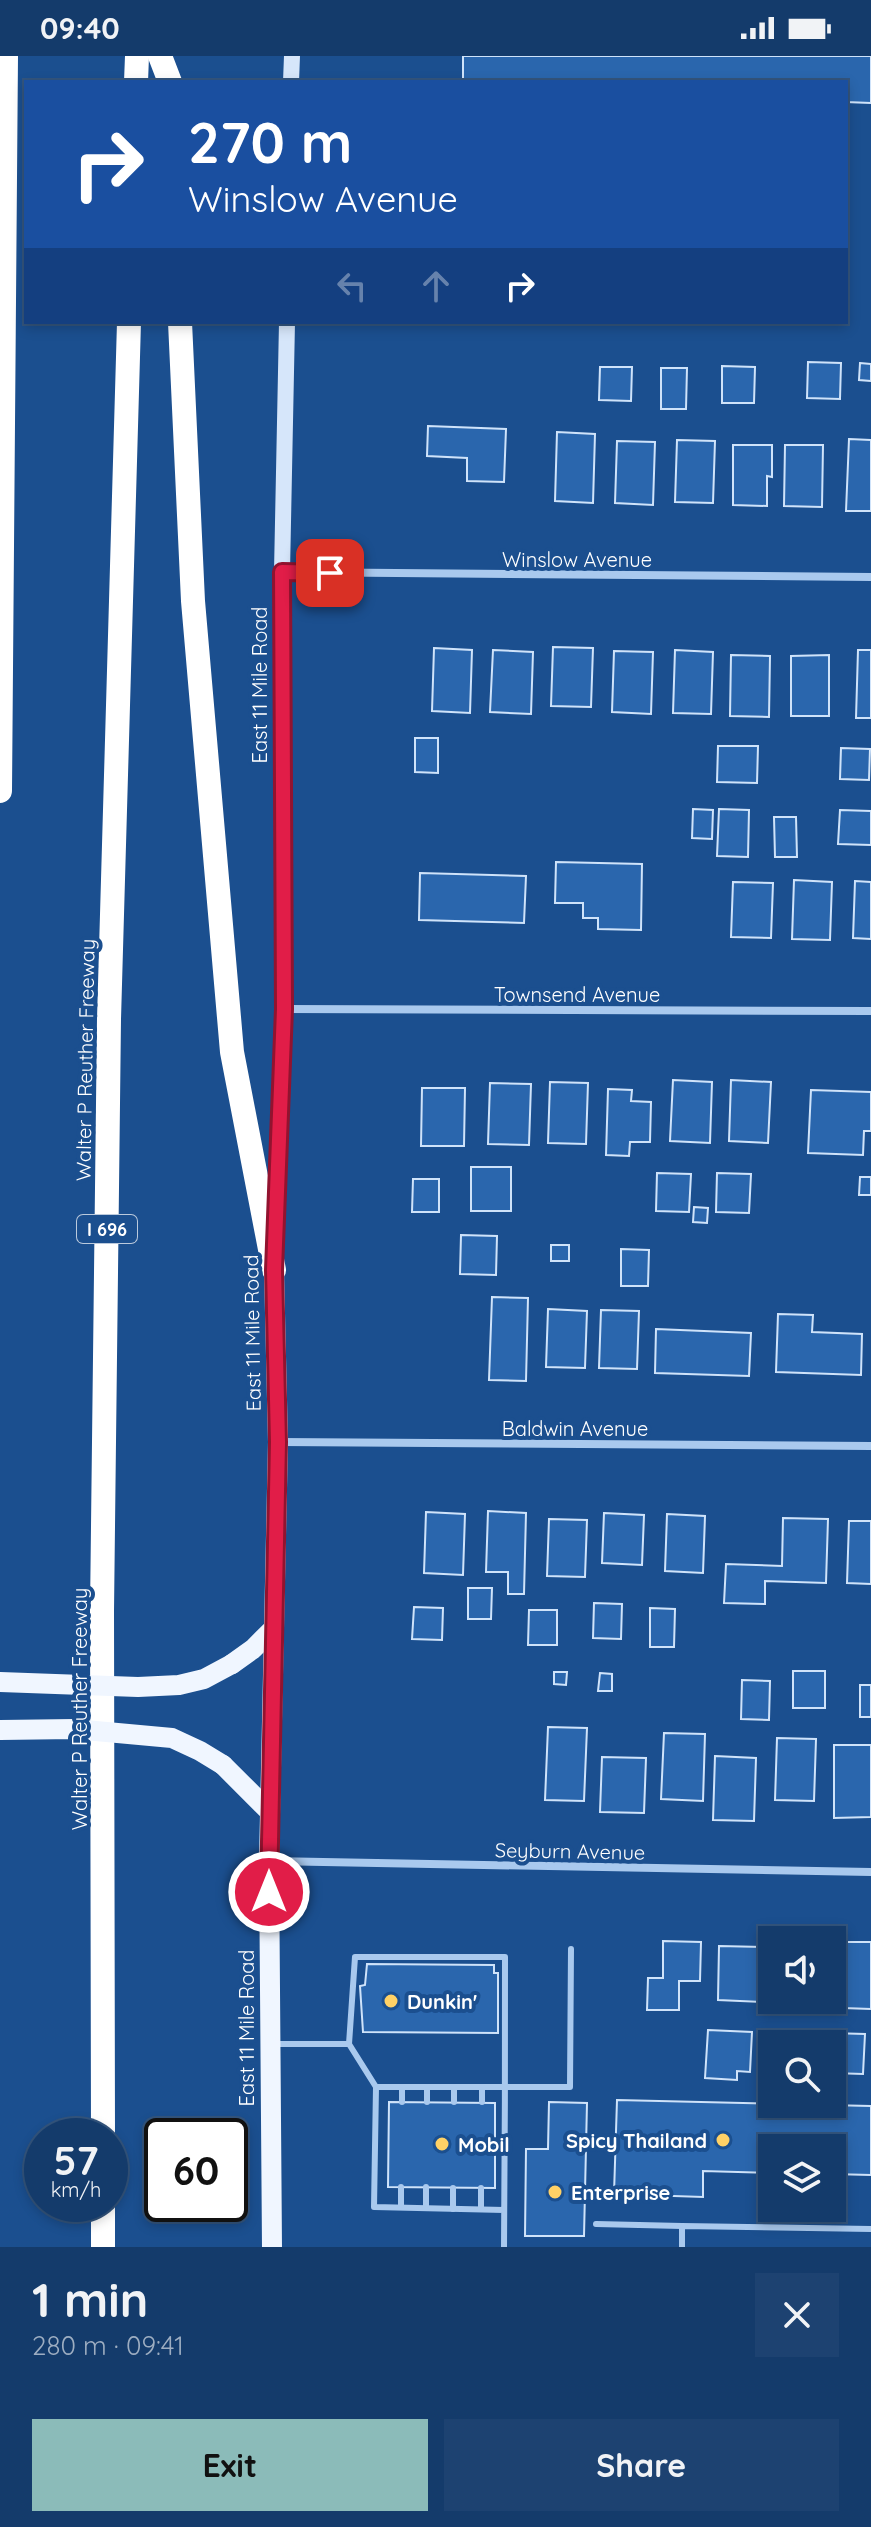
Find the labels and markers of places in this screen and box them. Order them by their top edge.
pin [296,539,364,607]
place label: Dunkin' [407,1989,477,2014]
marker: Dunkin' [382,1992,400,2010]
place label: Spicy Thailand [566,2128,707,2153]
marker: Spicy Thailand [714,2131,732,2149]
place label: Mobil [458,2132,510,2157]
marker: Mobil [433,2135,451,2153]
place label: Enterprise [571,2180,670,2205]
marker: Enterprise [546,2183,564,2201]

